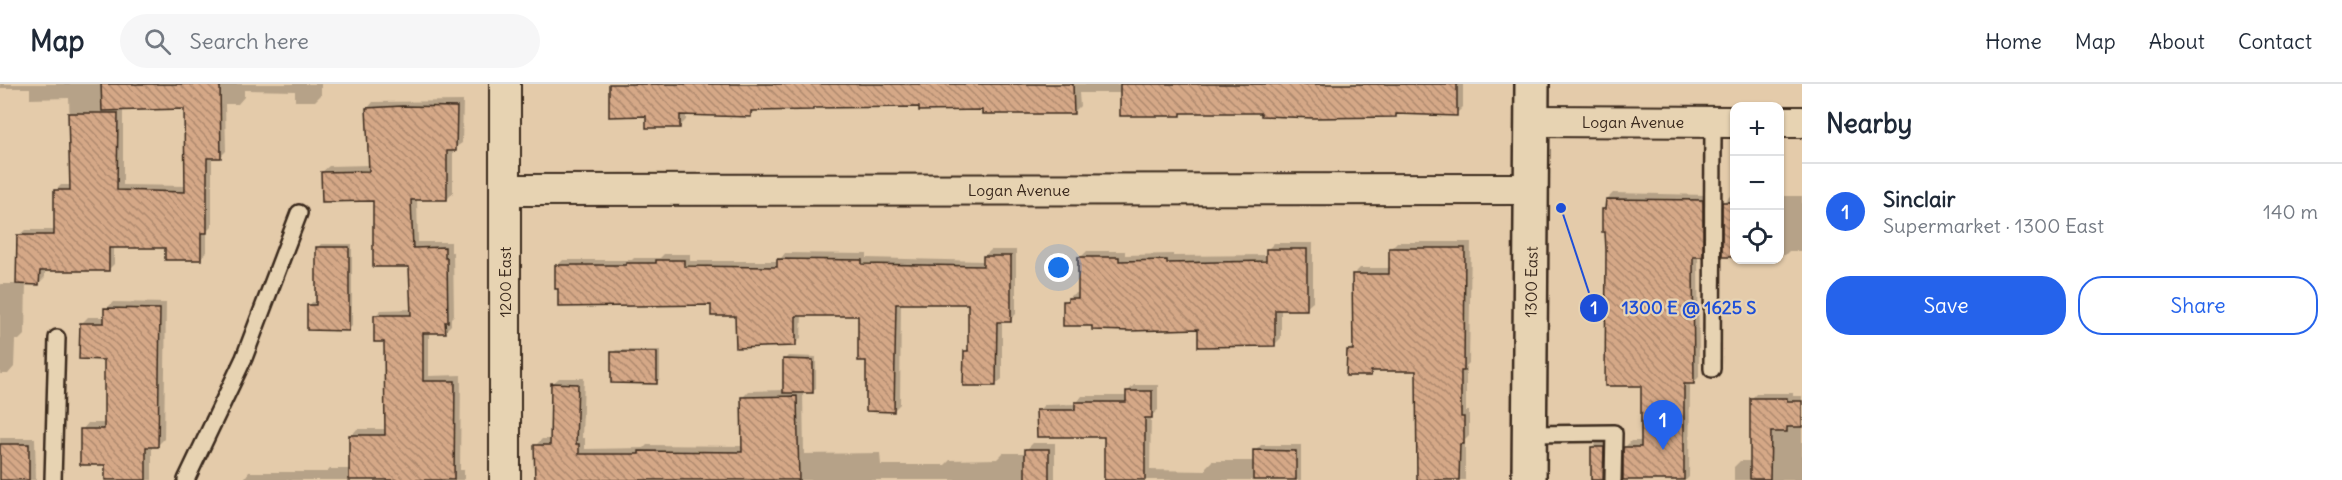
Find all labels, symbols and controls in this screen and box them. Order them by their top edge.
search box [120,14,540,68]
text: Map [30,23,84,59]
icon: search [141,25,174,58]
text: Search here [189,27,309,55]
text: Home [1985,28,2042,55]
text: Map [2075,28,2116,55]
text: About [2149,28,2205,55]
text: Contact [2238,28,2312,55]
map controls [1730,102,1784,264]
button: + [1730,102,1784,156]
text: Nearby [1826,107,1912,140]
street label: Logan Avenue [1582,112,1684,132]
button: − [1730,156,1784,210]
street label: Logan Avenue [968,180,1070,200]
text: Sinclair [1883,185,1956,213]
text: 1 [1842,199,1849,224]
text: 140 m [2263,199,2318,224]
button: locate [1730,210,1784,264]
text: Supermarket · 1300 East [1883,213,2104,238]
street label: 1200 East [495,246,515,317]
street label: 1300 East [1520,246,1542,318]
your location [1044,253,1073,282]
button: Save [1826,276,2066,335]
button: Share [2078,276,2318,335]
callout: 1300 E @ 1625 S [1579,290,1768,326]
text: 1 [1590,296,1598,319]
text: 1300 E @ 1625 S [1622,296,1756,319]
pin: 1 [1644,400,1682,450]

